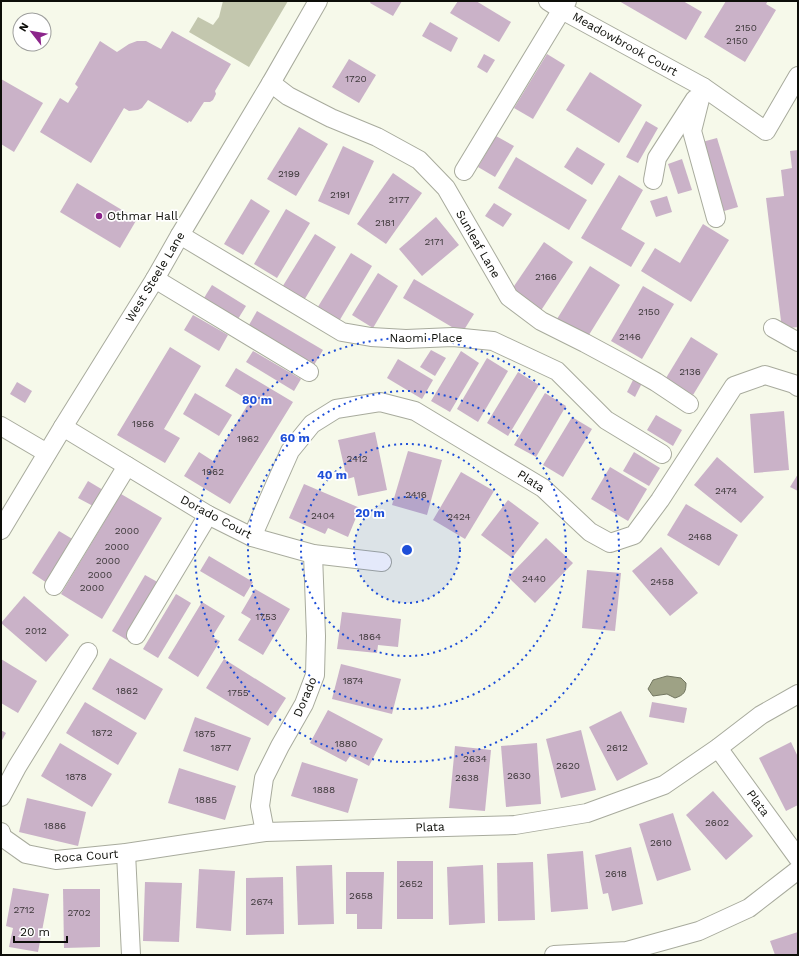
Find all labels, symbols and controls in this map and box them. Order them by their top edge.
street label: Meadowbrook Court [570,9,680,79]
north arrow [12,12,52,52]
text: N [16,20,32,34]
house number: 2150 [735,22,757,33]
house number: 2150 [726,35,748,46]
house number: 1720 [345,73,367,84]
house number: 2199 [278,168,300,179]
house number: 2191 [330,189,350,200]
house number: 2177 [389,194,410,205]
street label: Sunleaf Lane [453,207,503,281]
place label: Othmar Hall [107,209,179,223]
marker: Othmar Hall [94,211,104,221]
house number: 2181 [375,217,395,228]
street label: West Steele Lane [122,229,188,325]
house number: 2171 [424,236,444,247]
house number: 2166 [535,271,557,282]
house number: 2150 [638,306,660,317]
street label: Naomi Place [390,331,463,345]
house number: 2146 [619,331,641,342]
house number: 2136 [679,366,701,377]
text: 80 m [242,393,272,407]
house number: 1956 [132,418,154,429]
text: 60 m [280,431,310,445]
house number: 1962 [237,433,259,444]
house number: 2412 [346,453,368,464]
house number: 1962 [202,466,224,477]
street label: Plata [515,467,547,495]
text: 40 m [317,468,347,482]
house number: 2474 [715,485,737,496]
house number: 2416 [405,489,427,500]
street label: Dorado Court [178,492,254,542]
text: 20 m [355,506,385,520]
house number: 2404 [311,510,335,521]
house number: 2424 [447,511,471,522]
house number: 2000 [115,525,139,536]
house number: 2468 [688,531,712,542]
house number: 2000 [105,541,129,552]
centre of rings [400,543,414,557]
house number: 2000 [96,555,120,566]
house number: 2000 [88,569,112,580]
house number: 2440 [522,573,546,584]
house number: 2458 [650,576,674,587]
house number: 2000 [80,582,104,593]
house number: 1753 [255,611,277,622]
house number: 2012 [25,625,47,636]
house number: 1864 [359,631,381,642]
street label: Dorado [290,675,320,719]
house number: 1874 [343,675,363,686]
house number: 1862 [116,685,138,696]
house number: 1755 [227,687,249,698]
house number: 1872 [91,727,113,738]
house number: 1875 [194,728,216,739]
house number: 1880 [335,738,357,749]
house number: 1877 [211,742,232,753]
house number: 2612 [606,742,628,753]
house number: 2634 [463,753,487,764]
house number: 2620 [556,760,580,771]
house number: 2630 [507,770,531,781]
house number: 1878 [65,771,87,782]
house number: 2638 [455,772,479,783]
house number: 1888 [313,784,335,795]
street label: Plata [744,787,772,819]
house number: 1885 [195,794,217,805]
house number: 2602 [705,817,729,828]
street label: Plata [415,819,445,835]
house number: 1886 [44,820,66,831]
house number: 2610 [650,837,672,848]
street label: Roca Court [53,847,119,865]
house number: 2618 [605,868,627,879]
house number: 2652 [399,878,423,889]
house number: 2658 [349,890,373,901]
house number: 2674 [251,896,273,907]
house number: 2712 [14,904,35,915]
house number: 2702 [67,907,91,918]
scale bar [14,918,67,944]
text: 20 m [20,925,50,939]

